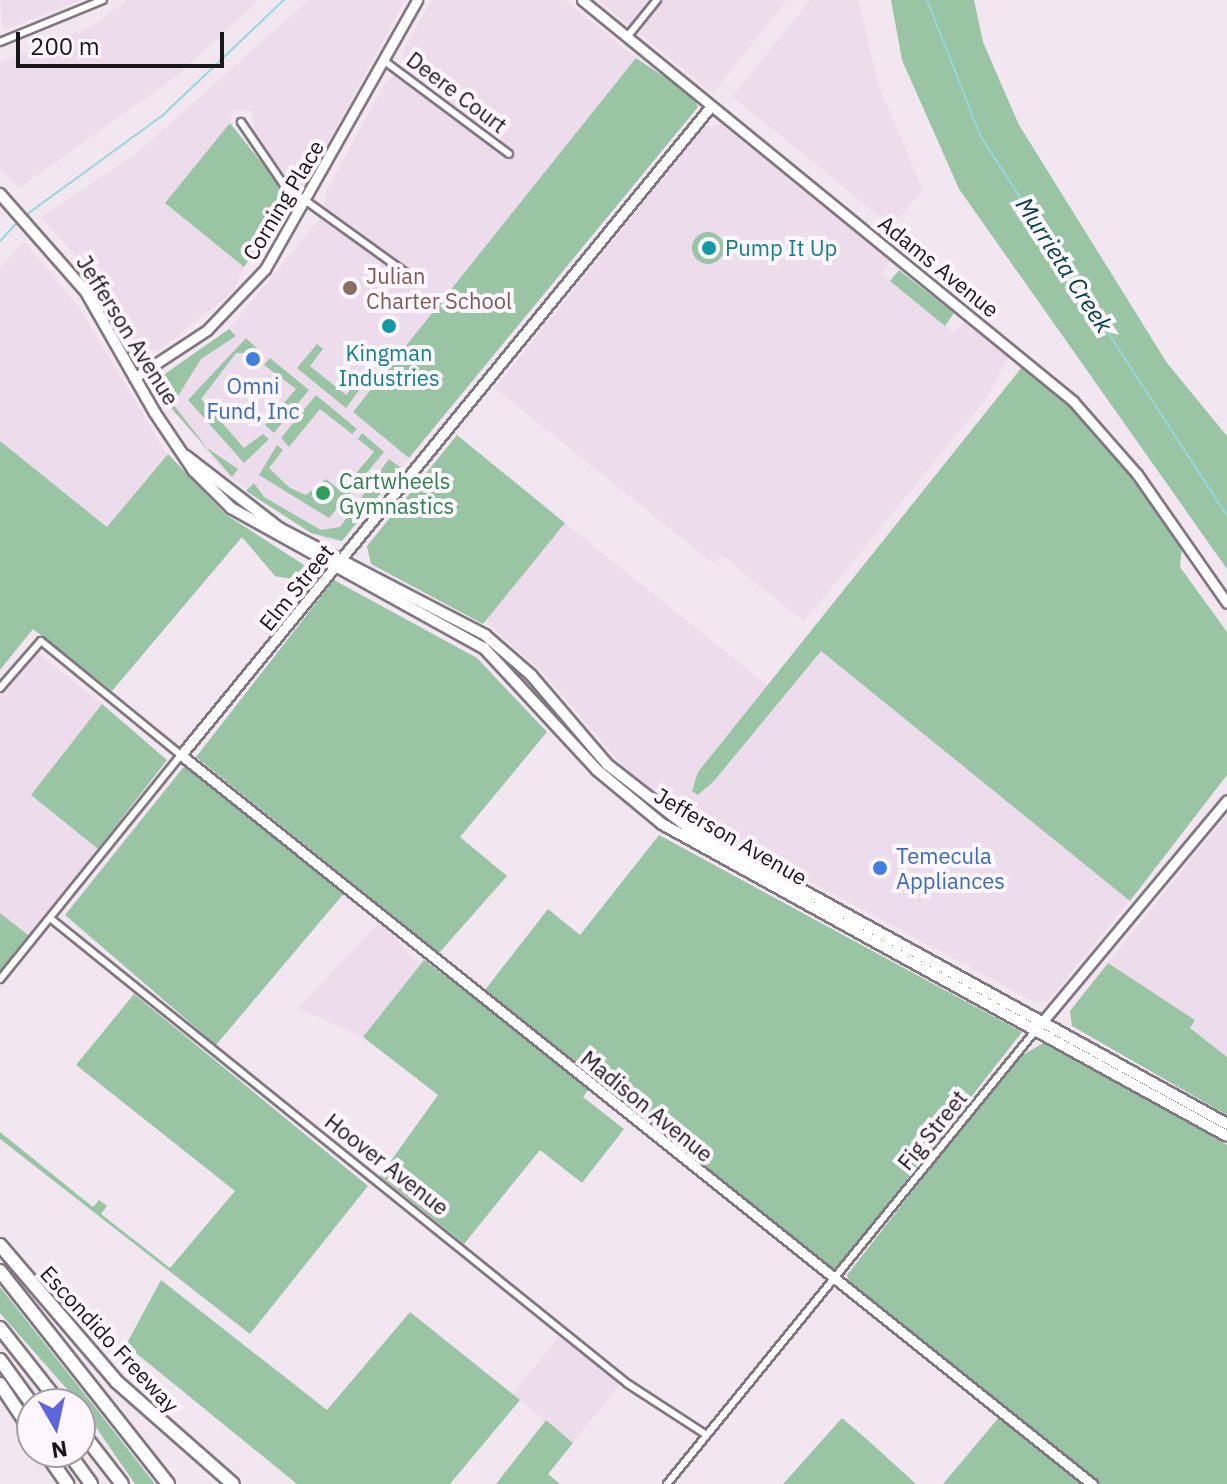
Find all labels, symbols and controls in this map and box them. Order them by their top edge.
scale bar [20,16,228,66]
text: 200 m [30,30,100,62]
street label: Deere Court [402,46,512,138]
street label: Corning Place [237,135,329,265]
water label: Murrieta Creek [1010,192,1118,338]
street label: Adams Avenue [874,209,1004,323]
place label: Pump It Up [725,235,837,261]
marker: Pump It Up [700,239,718,257]
street label: Jefferson Avenue [71,250,185,410]
place label: Julian Charter School [366,262,512,314]
marker: Julian Charter School [341,279,359,297]
marker: Kingman Industries [380,317,398,335]
place label: Kingman Industries [338,339,440,390]
marker: Omni Fund, Inc [244,350,262,368]
place label: Omni Fund, Inc [206,372,300,424]
place label: Cartwheels Gymnastics [339,467,454,518]
marker: Cartwheels Gymnastics [314,484,332,502]
street label: Elm Street [253,538,339,636]
street label: Jefferson Avenue [650,782,812,890]
place label: Temecula Appliances [896,842,1005,894]
marker: Temecula Appliances [871,859,889,877]
street label: Madison Avenue [576,1045,718,1167]
street label: Fig Street [892,1085,972,1175]
street label: Hoover Avenue [320,1108,454,1220]
street label: Escondido Freeway [35,1260,185,1418]
north arrow [16,1388,96,1468]
text: N [49,1435,70,1466]

